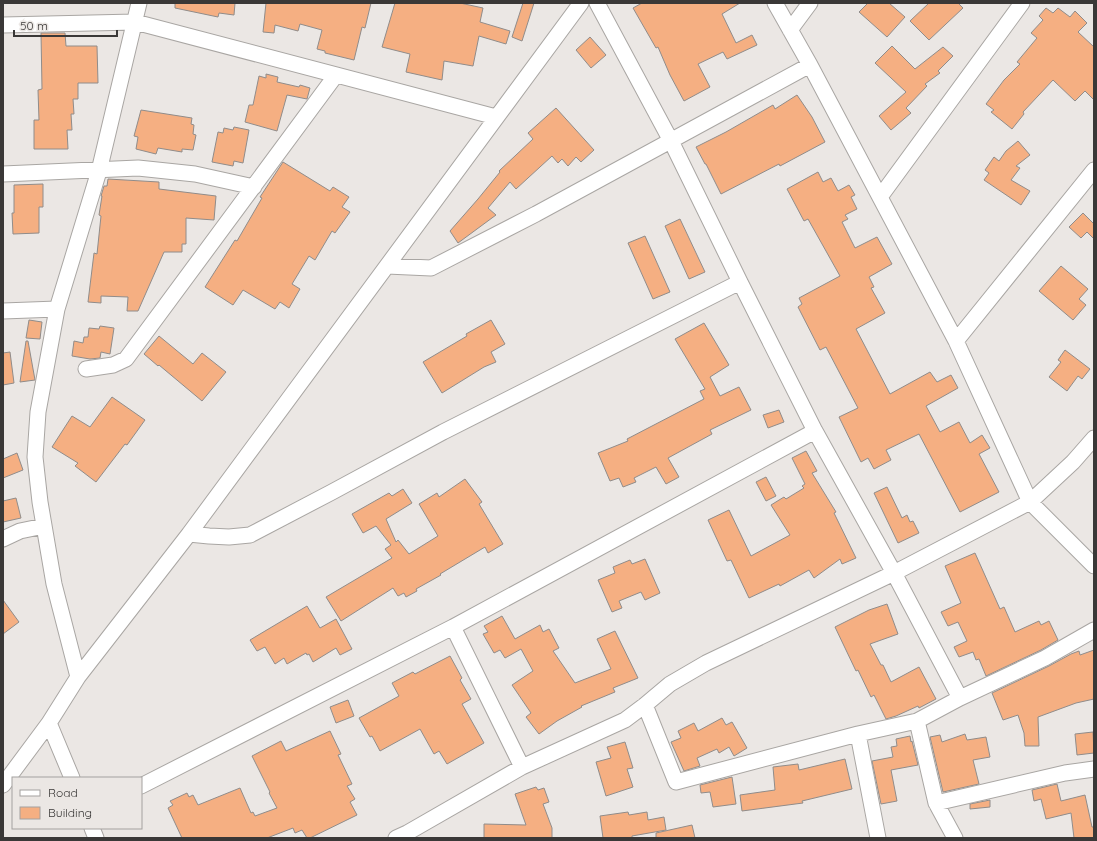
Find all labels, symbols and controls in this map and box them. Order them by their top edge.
scale bar [14,12,117,38]
text: 50 m [20,18,48,33]
legend [12,777,142,829]
text: Road [48,785,78,800]
text: Building [48,805,92,820]

